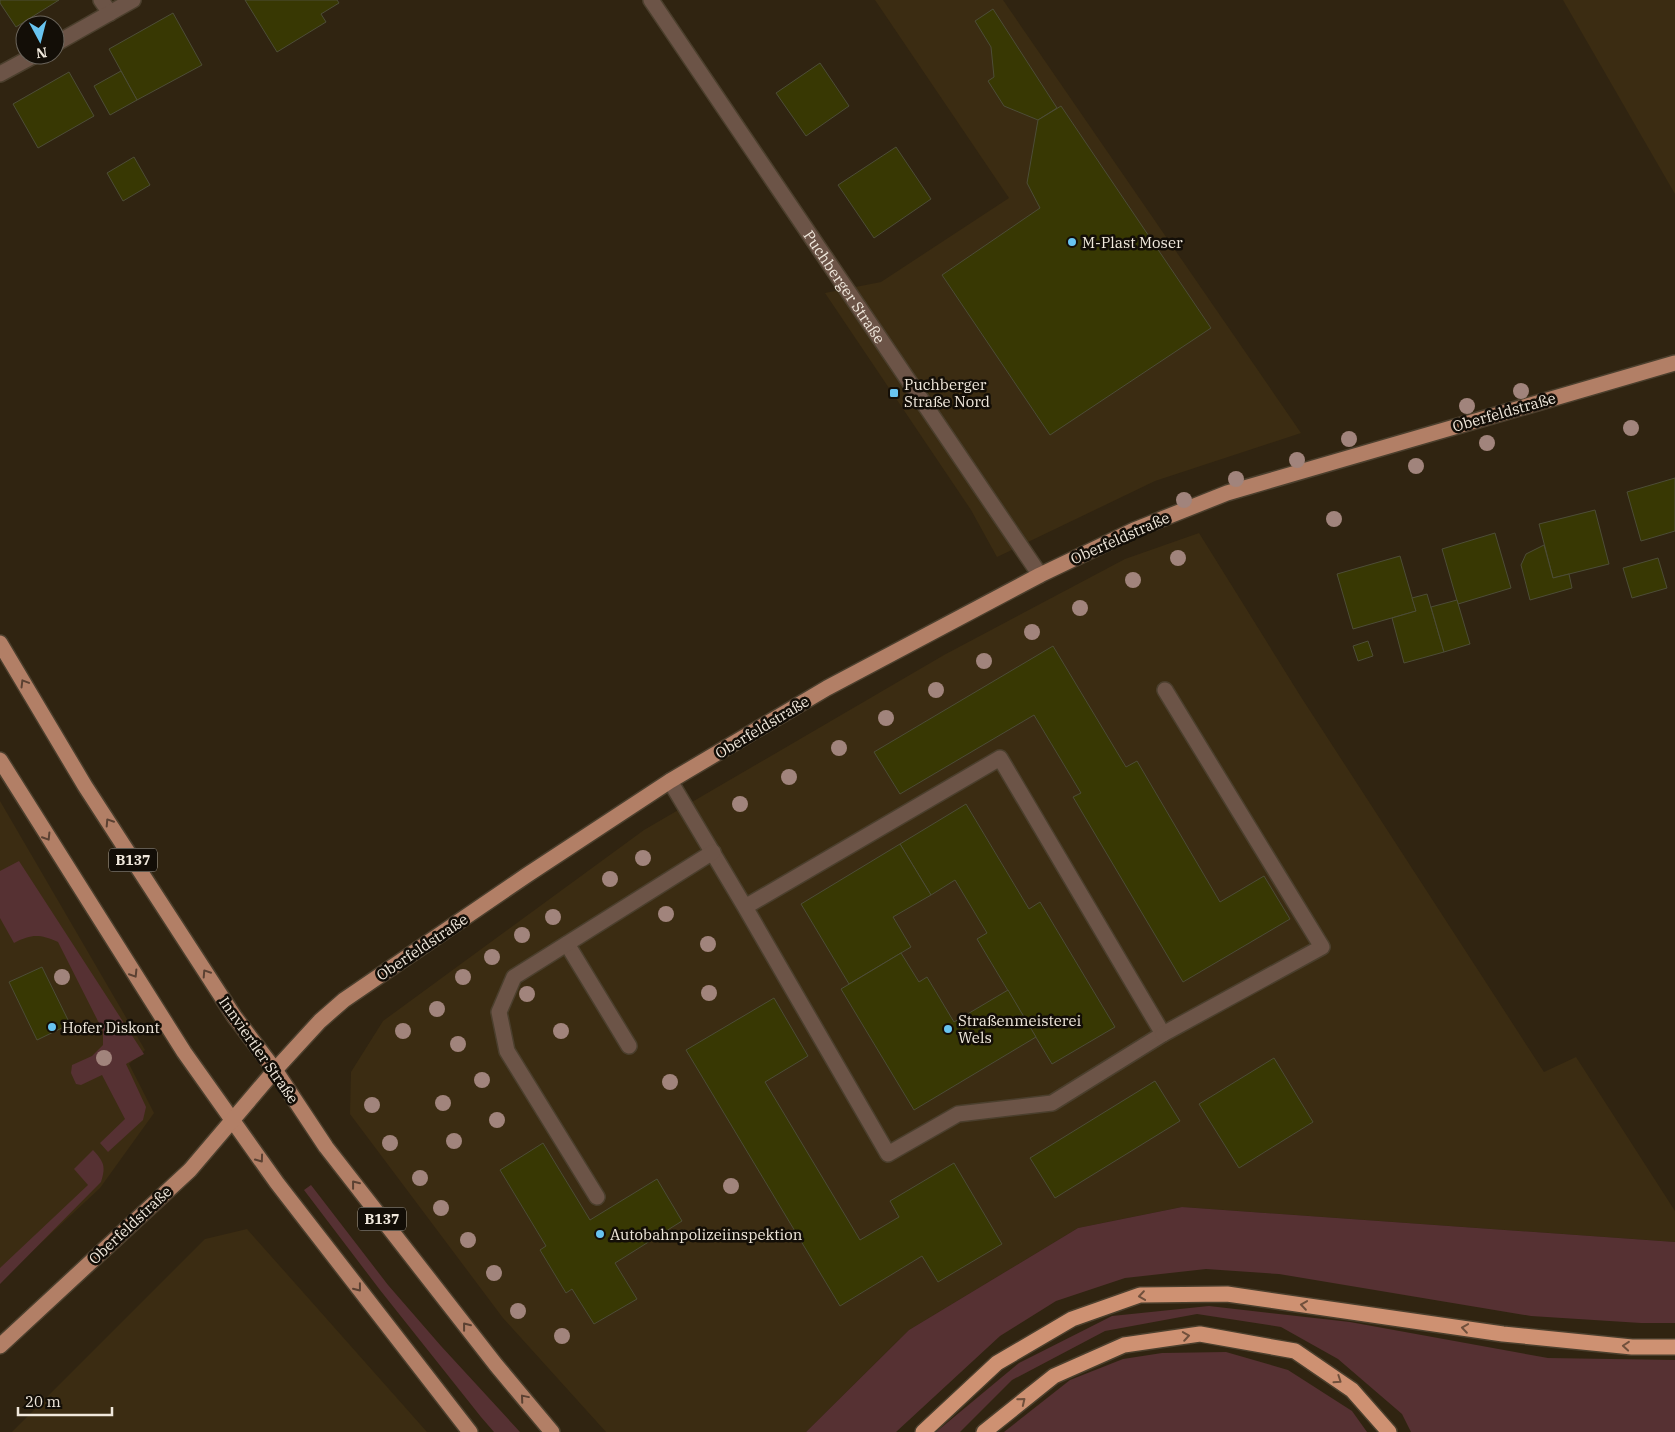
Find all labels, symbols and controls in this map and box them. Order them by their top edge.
north arrow [15,15,65,65]
text: N [35,43,48,63]
street label: Puchberger Straße [800,226,890,347]
place label: M-Plast Moser [1082,233,1183,252]
marker: M-Plast Moser [1066,236,1078,248]
place label: Puchberger Straße Nord [904,375,990,411]
marker: Puchberger Straße Nord [888,387,900,399]
street label: Oberfeldstraße [1450,388,1558,436]
street label: Oberfeldstraße [1067,508,1173,568]
one-way arrow [20,680,30,689]
street label: Oberfeldstraße [711,691,813,763]
one-way arrow [105,818,115,827]
one-way arrow [41,831,50,840]
road number: B137 [109,848,157,872]
street label: Oberfeldstraße [373,909,471,985]
one-way arrow [128,968,138,977]
one-way arrow [203,970,212,979]
street label: Innviertler Straße [215,993,303,1107]
place label: Straßenmeisterei Wels [958,1011,1081,1047]
place label: Hofer Diskont [62,1018,160,1037]
marker: Hofer Diskont [46,1021,58,1033]
marker: Straßenmeisterei Wels [942,1023,954,1035]
one-way arrow [254,1153,263,1163]
one-way arrow [352,1180,361,1190]
street label: Oberfeldstraße [85,1182,175,1268]
road number: B137 [358,1208,406,1230]
place label: Autobahnpolizeiinspektion [610,1225,803,1244]
marker: Autobahnpolizeiinspektion [594,1228,606,1240]
one-way arrow [353,1282,361,1291]
one-way arrow [1138,1290,1146,1301]
one-way arrow [1300,1300,1308,1311]
one-way arrow [463,1323,471,1332]
one-way arrow [1460,1324,1469,1334]
one-way arrow [1182,1331,1190,1341]
one-way arrow [1622,1341,1630,1352]
one-way arrow [1332,1374,1342,1383]
scale bar [18,1384,111,1416]
text: 20 m [25,1392,61,1411]
one-way arrow [521,1395,530,1404]
one-way arrow [1016,1399,1025,1407]

